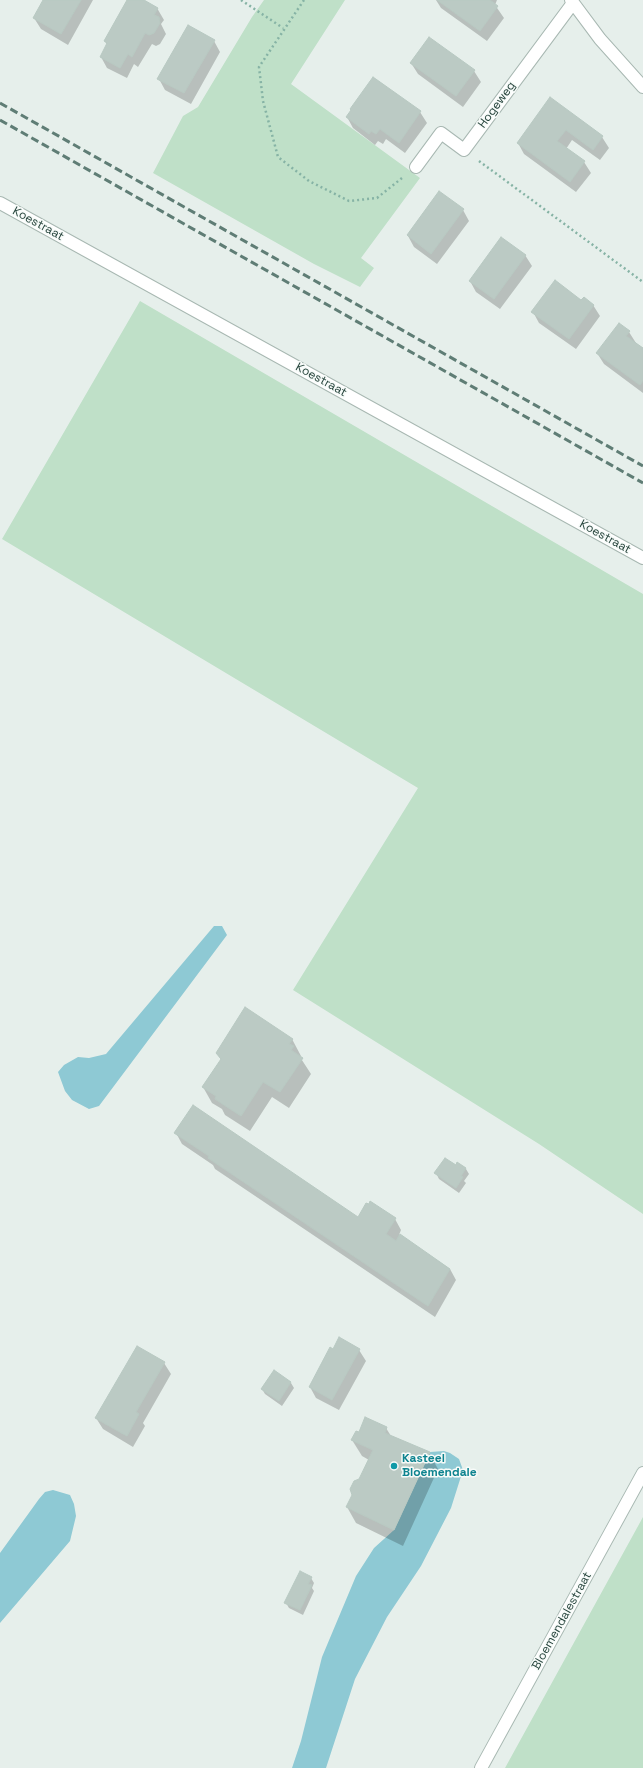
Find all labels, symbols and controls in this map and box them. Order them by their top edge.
street label: Hogeweg [475,79,519,131]
street label: Koestraat [10,204,66,244]
street label: Koestraat [293,360,349,400]
street label: Koestraat [577,517,633,557]
place label: Kasteel Bloemendale [402,1452,477,1480]
marker: Kasteel Bloemendale [389,1461,399,1471]
street label: Bloemendalestraat [529,1569,595,1673]

